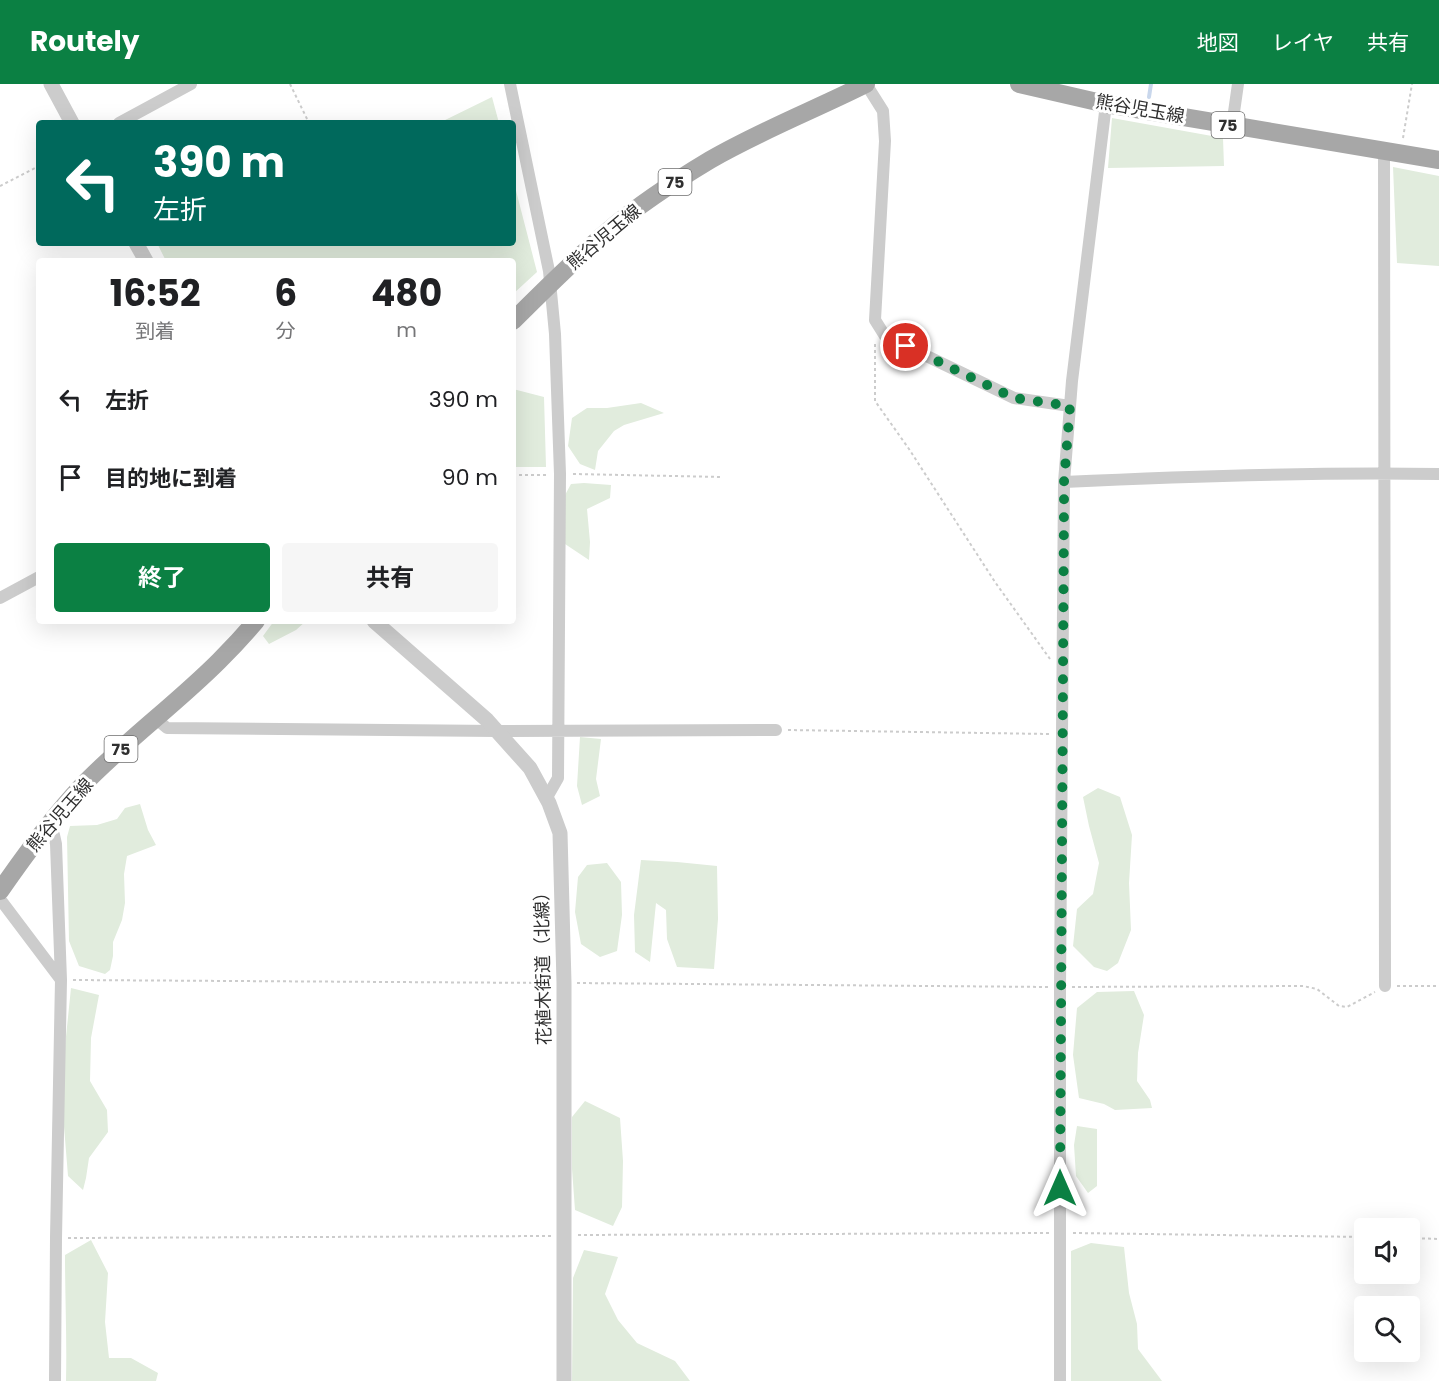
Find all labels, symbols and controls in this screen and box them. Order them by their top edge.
text: Routely [30,22,140,61]
text: 地図 [1197,28,1239,57]
text: レイヤ [1272,28,1334,57]
text: 共有 [1367,28,1409,57]
street label: 熊谷児玉線 [1094,88,1187,129]
road number: 75 [1212,112,1244,138]
text: 390 m [153,133,285,192]
icon: left [54,144,132,222]
road number: 75 [658,169,692,195]
text: 左折 [153,191,207,228]
street label: 熊谷児玉線 [561,198,646,275]
text: 16:52 [110,268,200,319]
text: 6 [274,268,297,319]
text: 480 [371,268,442,319]
text: m [396,316,417,344]
text: 到着 [135,317,175,345]
text: 分 [276,317,296,345]
pin [880,320,931,371]
icon: arrive [889,329,922,362]
icon: left [54,383,87,416]
text: 390 m [429,384,498,415]
text: 左折 [105,385,149,416]
icon: arrive [54,461,87,494]
text: 90 m [442,462,498,493]
text: 目的地に到着 [105,463,237,494]
button: 終了 [54,543,270,612]
button: 共有 [282,543,498,612]
road number: 75 [104,736,138,762]
street label: 熊谷児玉線 [21,773,99,857]
street label: 花植木街道（北線） [529,883,556,1045]
position arrow [1028,1156,1092,1220]
map controls [1354,1218,1420,1362]
button: sound [1354,1218,1420,1284]
button: search [1354,1296,1420,1362]

